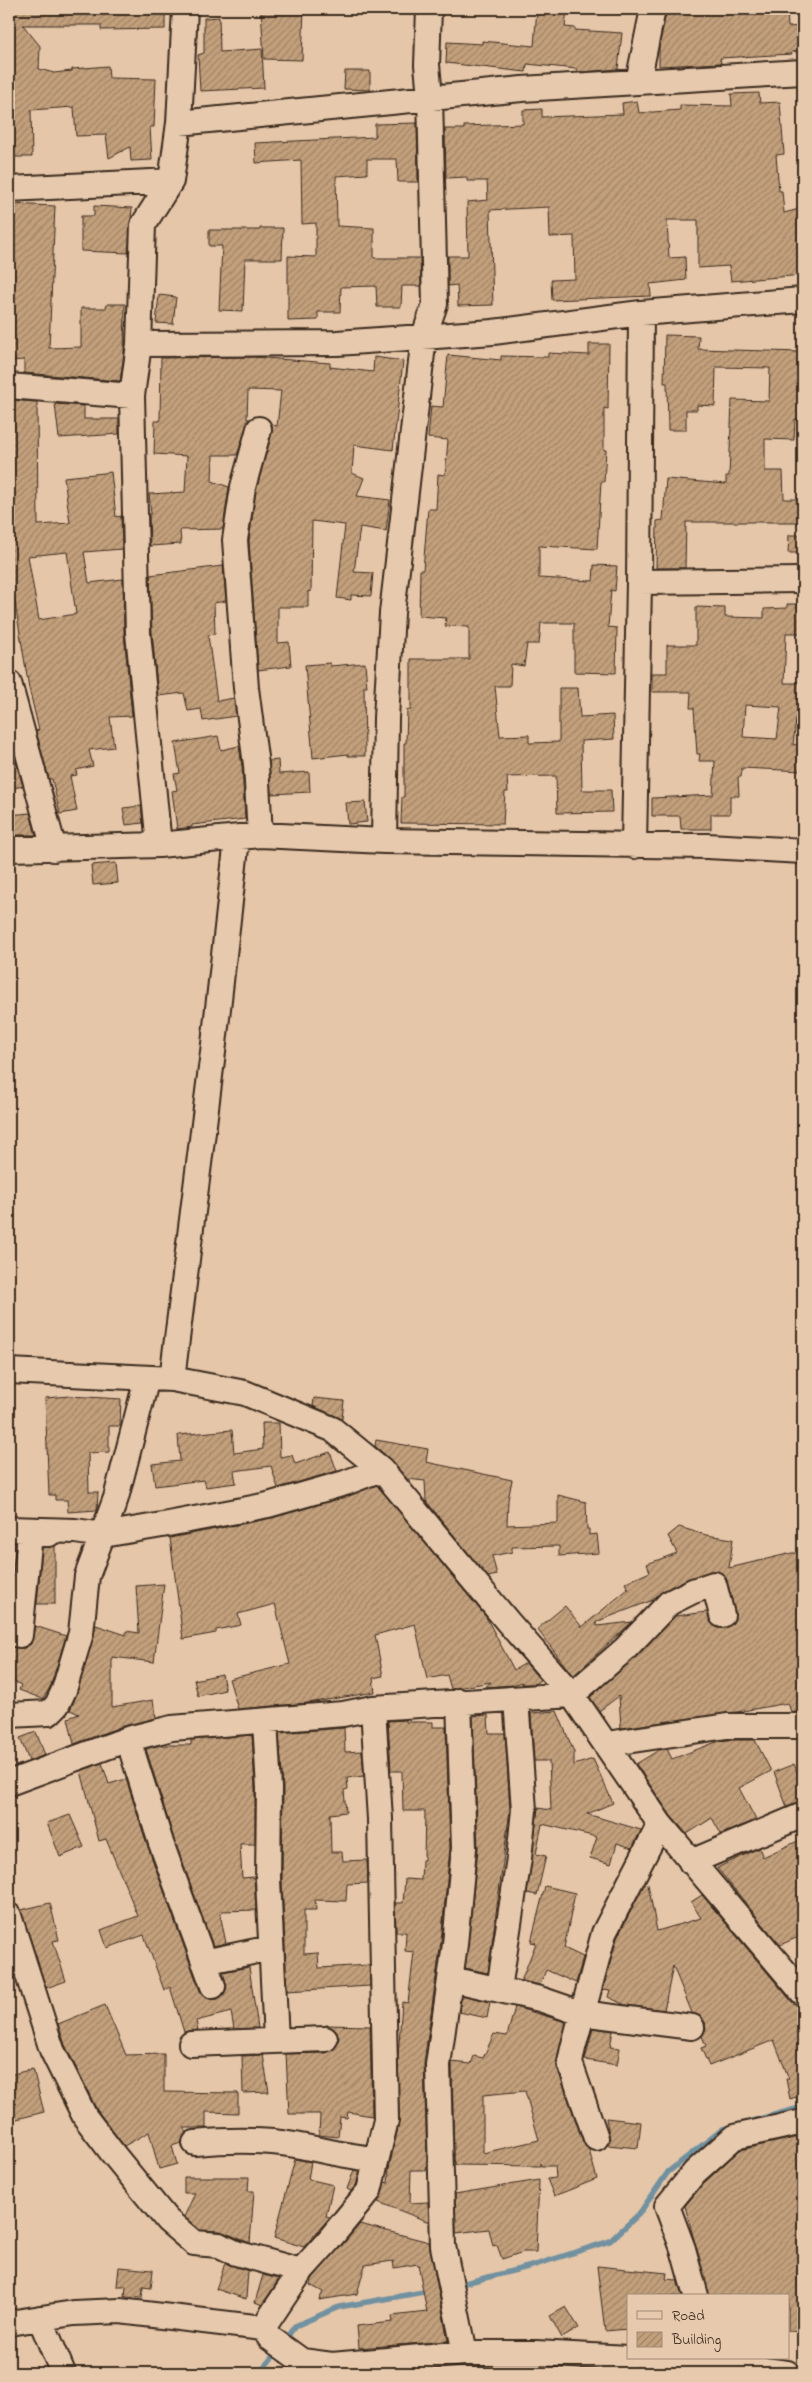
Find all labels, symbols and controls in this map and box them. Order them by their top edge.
legend [627,2294,790,2360]
text: Road [672,2305,705,2327]
text: Building [671,2329,721,2352]

